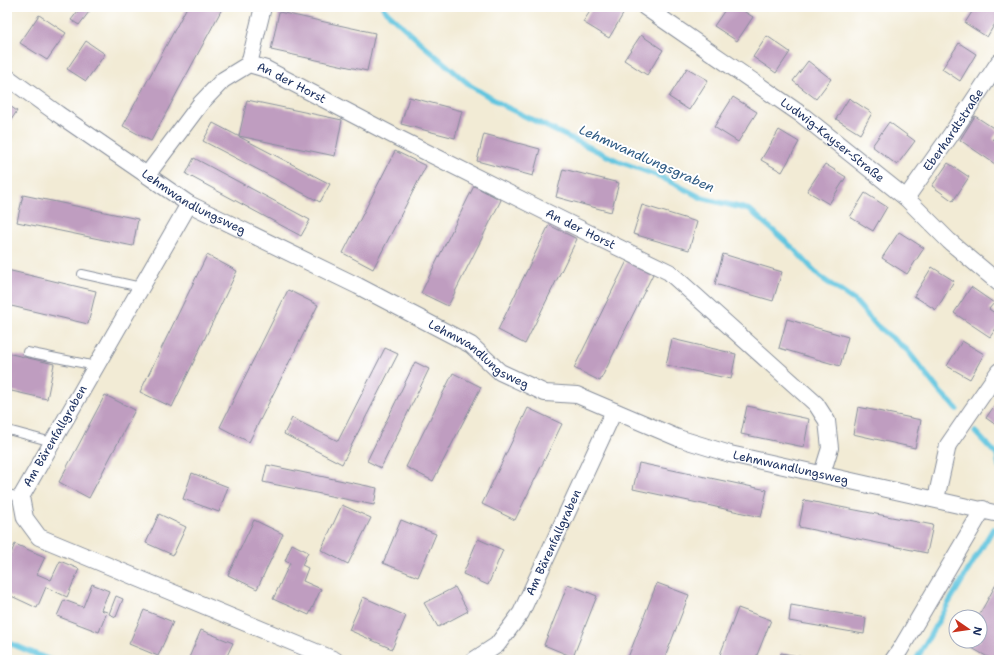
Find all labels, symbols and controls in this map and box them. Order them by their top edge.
street label: An der Horst [255,59,329,107]
street label: Eberhardtstraße [920,85,987,174]
street label: Ludwig-Kayser-Straße [777,94,888,186]
water label: Lehmwandlungsgraben [576,121,717,196]
street label: Lehmwandlungsweg [138,166,248,238]
street label: An der Horst [543,205,618,253]
street label: Lehmwandlungsweg [425,316,532,392]
street label: Am Bärenfallgraben [19,382,91,490]
street label: Lehmwandlungsweg [731,447,850,488]
street label: Am Bärenfallgraben [522,487,585,598]
north arrow [948,609,988,649]
text: N [969,625,986,637]

